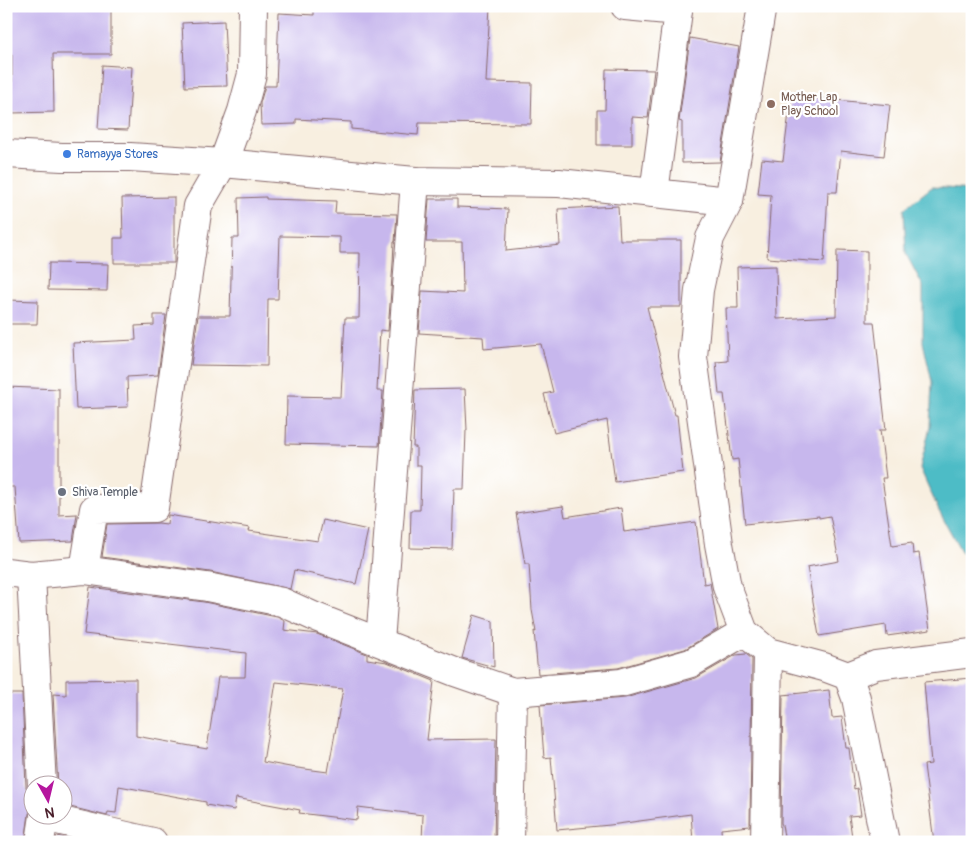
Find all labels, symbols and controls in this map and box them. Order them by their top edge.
place label: Mother Lap Play School [781,90,838,119]
marker: Mother Lap Play School [765,98,777,110]
place label: Ramayya Stores [77,147,158,162]
marker: Ramayya Stores [61,148,73,160]
place label: Shiva Temple [72,485,138,500]
marker: Shiva Temple [56,486,68,498]
north arrow [22,776,72,826]
text: N [44,803,56,821]

